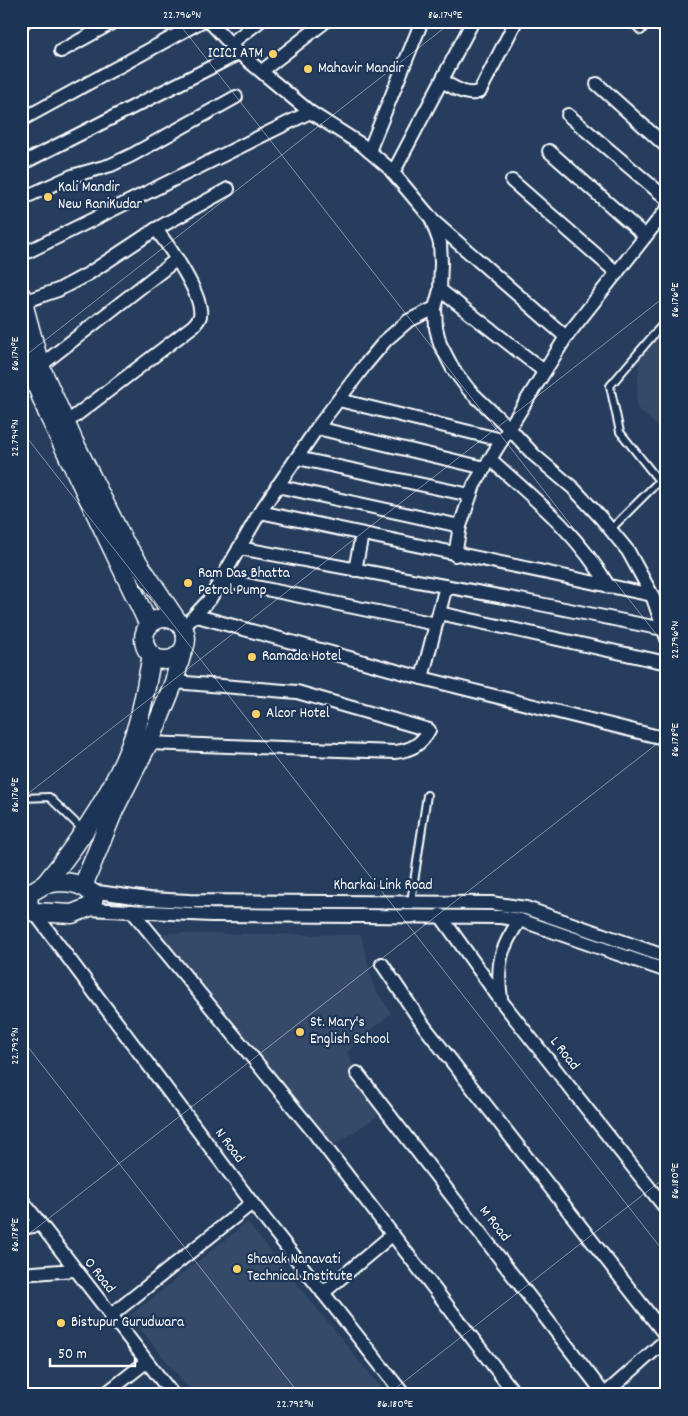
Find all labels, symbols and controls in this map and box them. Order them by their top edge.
text: 22.796°N [163,7,201,24]
text: 86.174°E [428,7,463,24]
place label: ICICI ATM [208,43,263,65]
marker: ICICI ATM [267,48,279,60]
place label: Mahavir Mandir [318,58,404,80]
marker: Mahavir Mandir [302,63,314,75]
place label: Kali Mandir New RaniKudar [58,177,143,216]
marker: Kali Mandir New RaniKudar [42,191,54,203]
text: 86.176°E [667,282,684,318]
text: 86.174°E [7,336,24,371]
text: 22.794°N [7,419,24,457]
place label: Ram Das Bhatta Petrol Pump [198,563,291,602]
marker: Ram Das Bhatta Petrol Pump [182,577,194,589]
text: 22.796°N [667,621,684,659]
place label: Ramada Hotel [262,646,342,668]
marker: Ramada Hotel [246,651,258,663]
place label: Alcor Hotel [266,703,330,725]
marker: Alcor Hotel [250,708,262,720]
text: 86.178°E [667,722,684,757]
text: 86.176°E [7,777,24,813]
street label: Kharkai Link Road [333,875,433,897]
place label: St. Mary's English School [310,1012,390,1051]
marker: St. Mary's English School [294,1026,306,1038]
text: 22.792°N [7,1027,24,1065]
street label: L Road [544,1032,584,1076]
street label: N Road [209,1124,249,1168]
text: 86.180°E [667,1162,684,1199]
street label: M Road [473,1201,515,1247]
text: 86.178°E [7,1217,24,1252]
place label: Shavak Nanavati Technical Institute [247,1249,353,1288]
street label: O Road [78,1253,120,1299]
marker: Shavak Nanavati Technical Institute [231,1263,243,1275]
place label: Bistupur Gurudwara [71,1312,185,1334]
marker: Bistupur Gurudwara [55,1317,67,1329]
scale bar [50,1336,135,1368]
text: 50 m [58,1344,87,1366]
text: 22.792°N [276,1396,314,1413]
text: 86.180°E [377,1396,414,1413]

